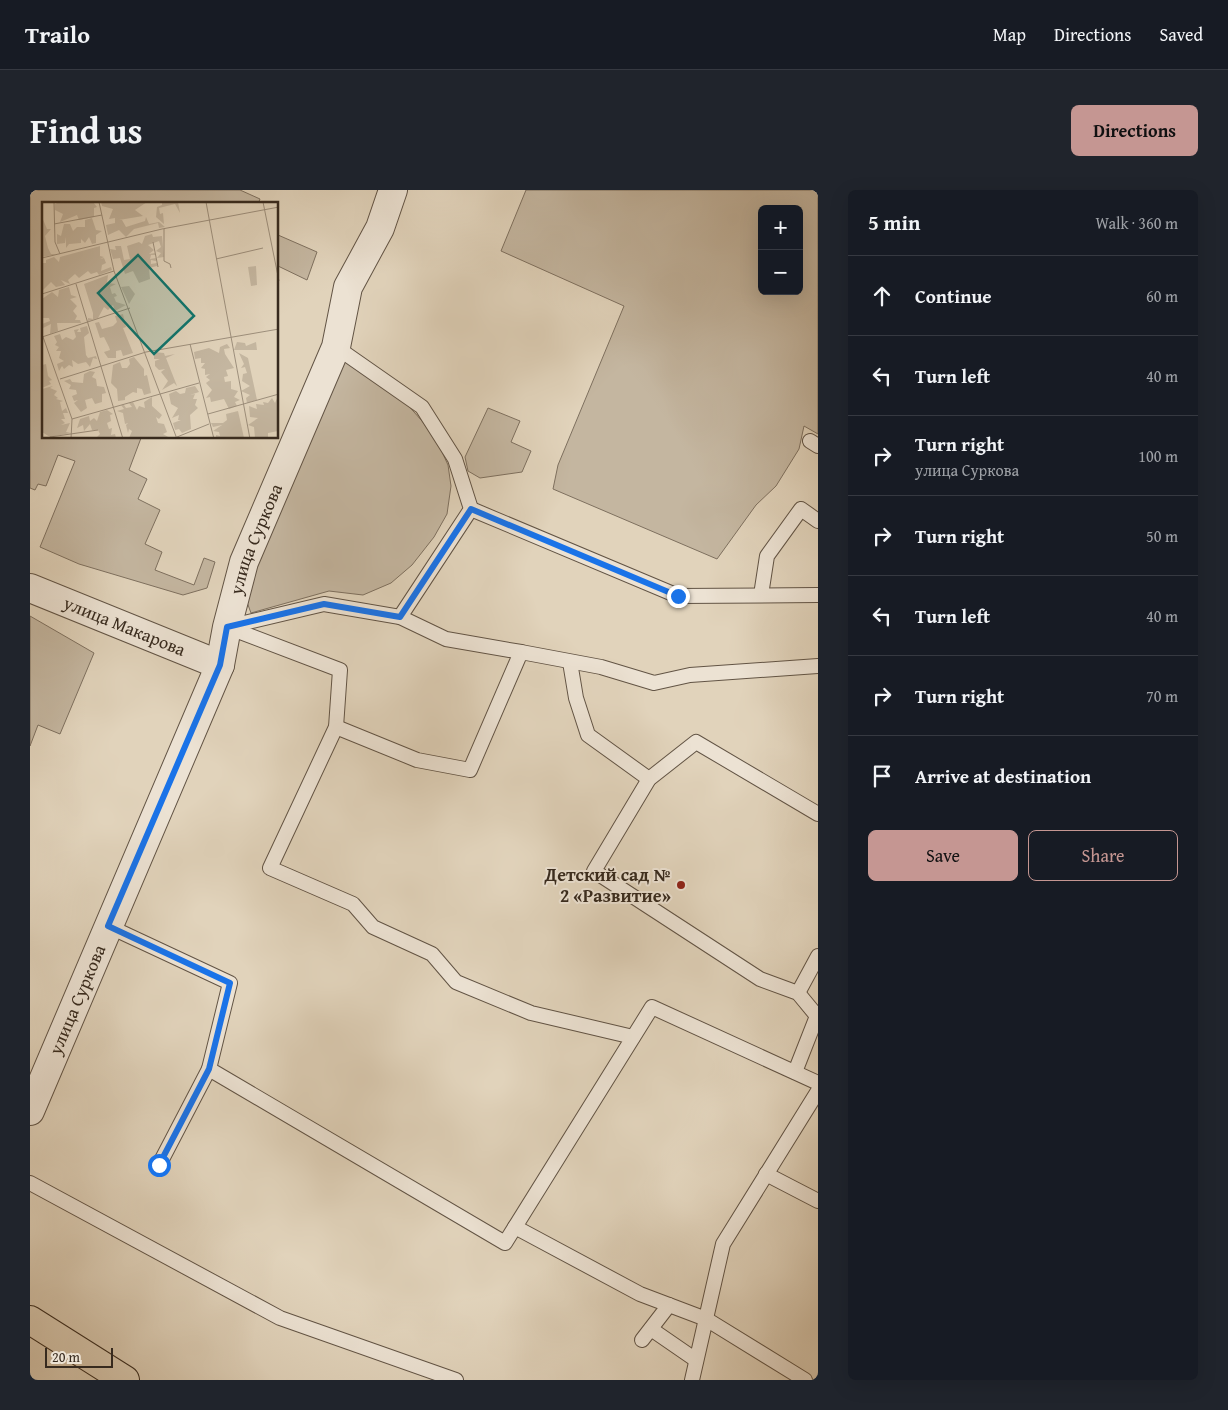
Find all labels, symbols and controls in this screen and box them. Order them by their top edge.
text: Trailo [25,17,90,52]
text: Map [993,21,1026,48]
text: Directions [1054,21,1131,48]
text: Saved [1159,21,1203,48]
text: Find us [30,105,143,156]
button: Directions [1071,105,1198,156]
inset map [42,202,279,439]
map controls [758,205,803,295]
button: + [758,205,803,250]
text: 5 min [868,207,920,238]
text: Walk · 360 m [1095,211,1178,235]
button: − [758,250,803,295]
icon: ahead [868,282,896,310]
text: Continue [915,282,992,310]
text: 60 m [1146,284,1178,308]
icon: left [868,362,896,390]
text: Turn left [915,362,990,390]
text: 40 m [1146,364,1178,388]
text: Turn right [915,430,1004,458]
icon: right [868,442,896,470]
text: 100 m [1138,444,1178,468]
text: улица Суркова [915,458,1019,482]
street label: улица Суркова [222,479,289,598]
icon: right [868,522,896,550]
text: Turn right [915,522,1004,550]
text: 50 m [1146,524,1178,548]
route end [667,585,690,608]
street label: улица Макарова [59,589,190,663]
icon: left [868,602,896,630]
text: Turn left [915,602,990,630]
text: 40 m [1146,604,1178,628]
icon: right [868,682,896,710]
text: Turn right [915,682,1004,710]
text: 70 m [1146,684,1178,708]
icon: arrive [868,762,896,790]
text: Arrive at destination [915,762,1091,790]
button: Save [868,830,1018,881]
button: Share [1028,830,1178,881]
place label: Детский сад № 2 «Развитие» [544,861,671,909]
marker: Детский сад № 2 «Развитие» [675,879,687,891]
street label: улица Суркова [41,940,113,1060]
route start [148,1154,171,1177]
scale bar [45,1345,112,1368]
text: 20 m [52,1347,80,1367]

